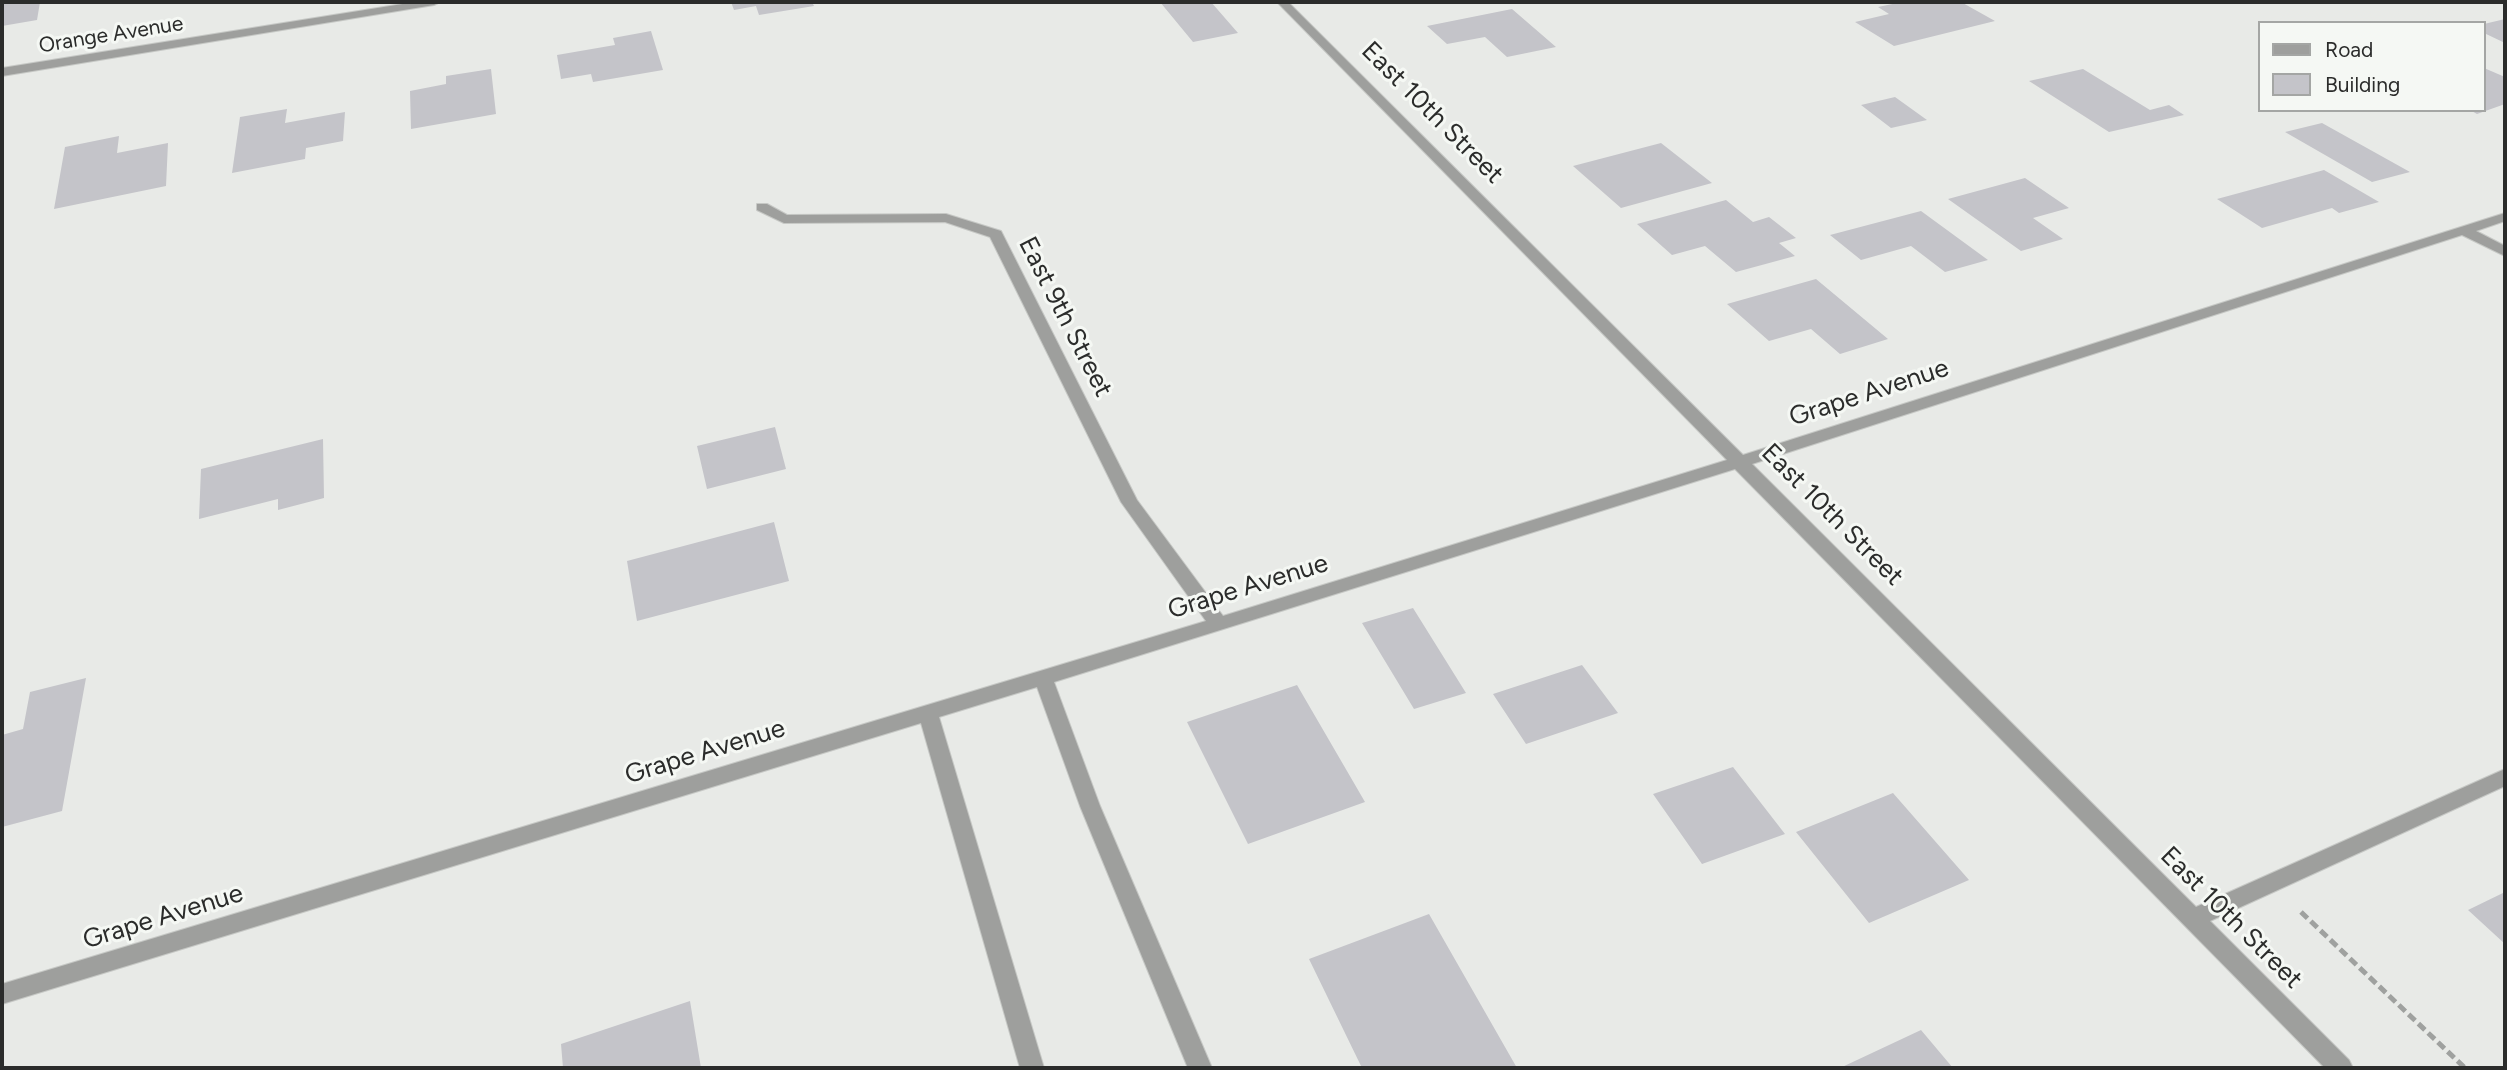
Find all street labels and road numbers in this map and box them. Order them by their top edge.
street label: Orange Avenue [37,11,185,59]
street label: East 10th Street [1355,36,1509,190]
street label: East 9th Street [1011,232,1119,402]
street label: Grape Avenue [1785,353,1953,433]
street label: East 10th Street [1755,438,1909,592]
street label: Grape Avenue [1164,548,1332,626]
street label: Grape Avenue [621,713,789,791]
street label: East 10th Street [2154,841,2308,995]
street label: Grape Avenue [79,878,247,956]

